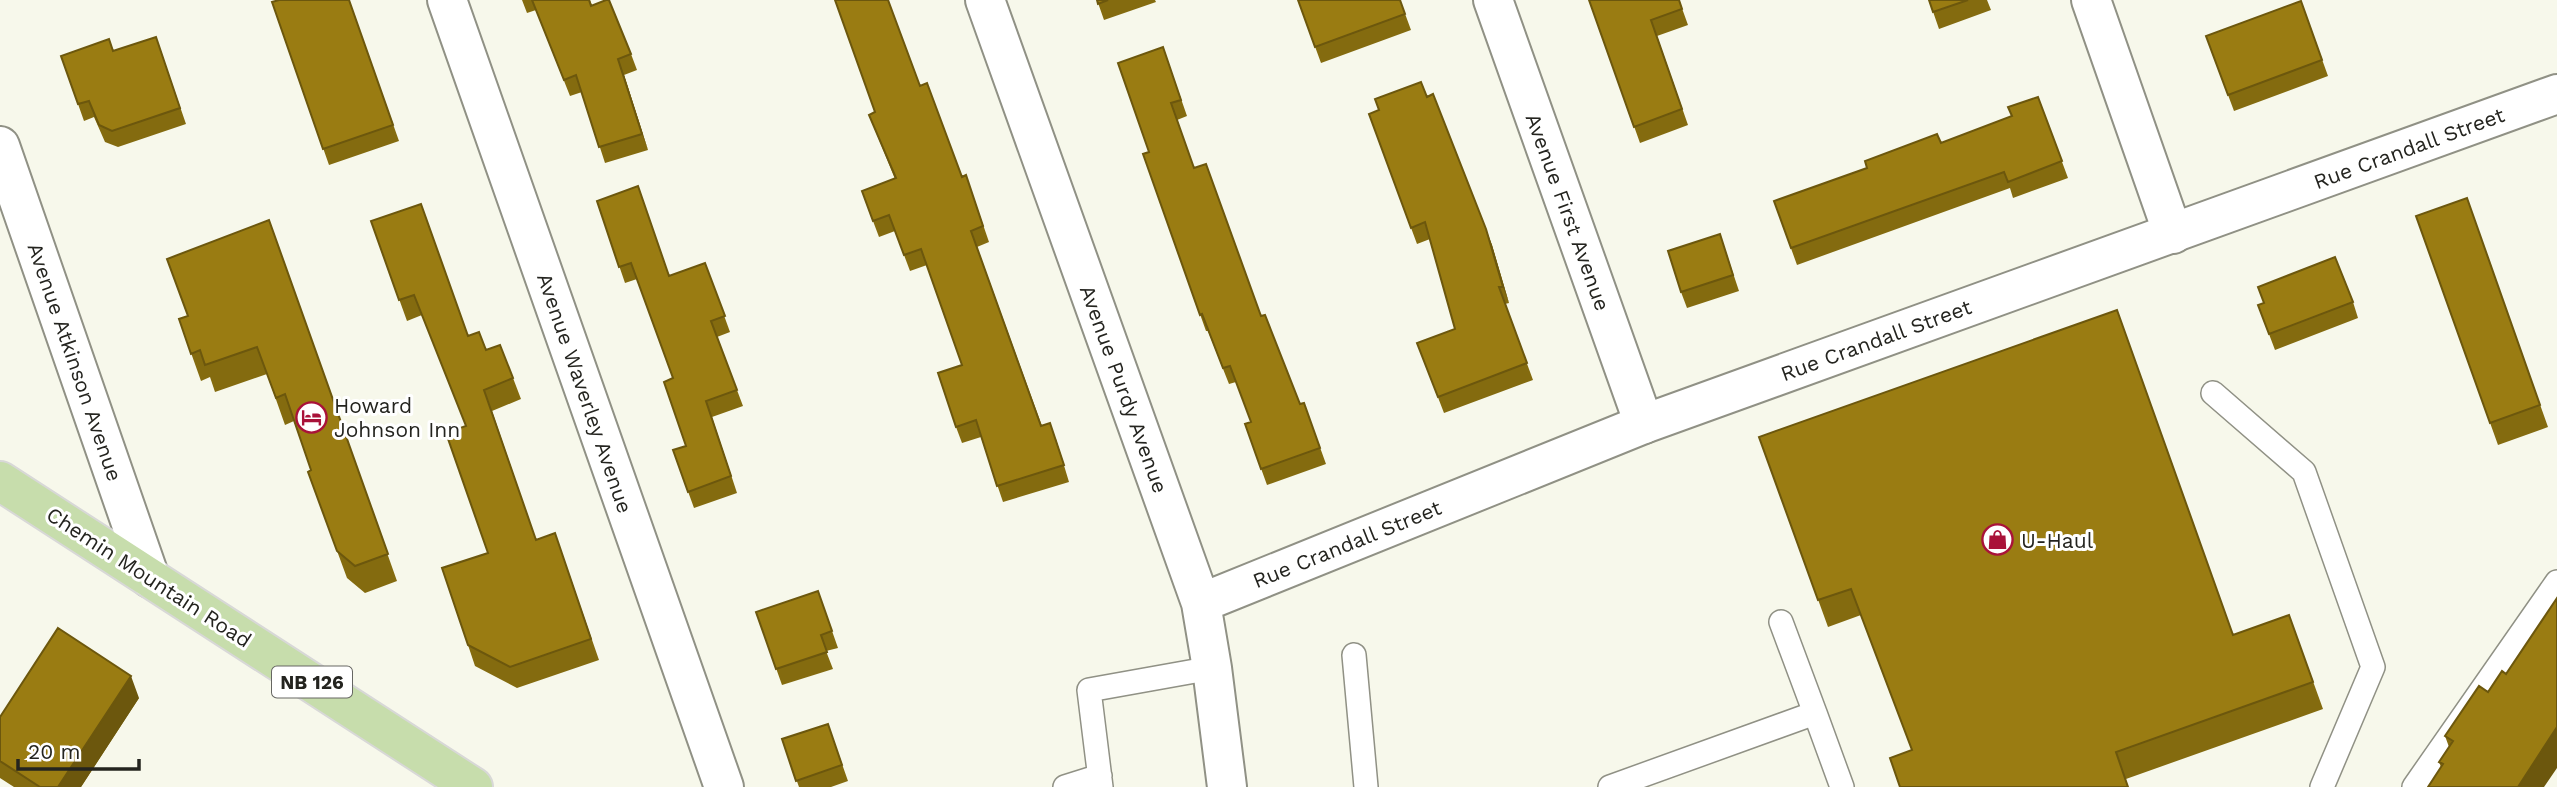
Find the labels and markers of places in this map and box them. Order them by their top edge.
place label: Howard Johnson Inn [334,393,460,442]
hotel icon: Howard Johnson Inn [294,400,328,434]
shop icon: U-Haul [1981,523,2015,557]
place label: U-Haul [2021,528,2094,553]

